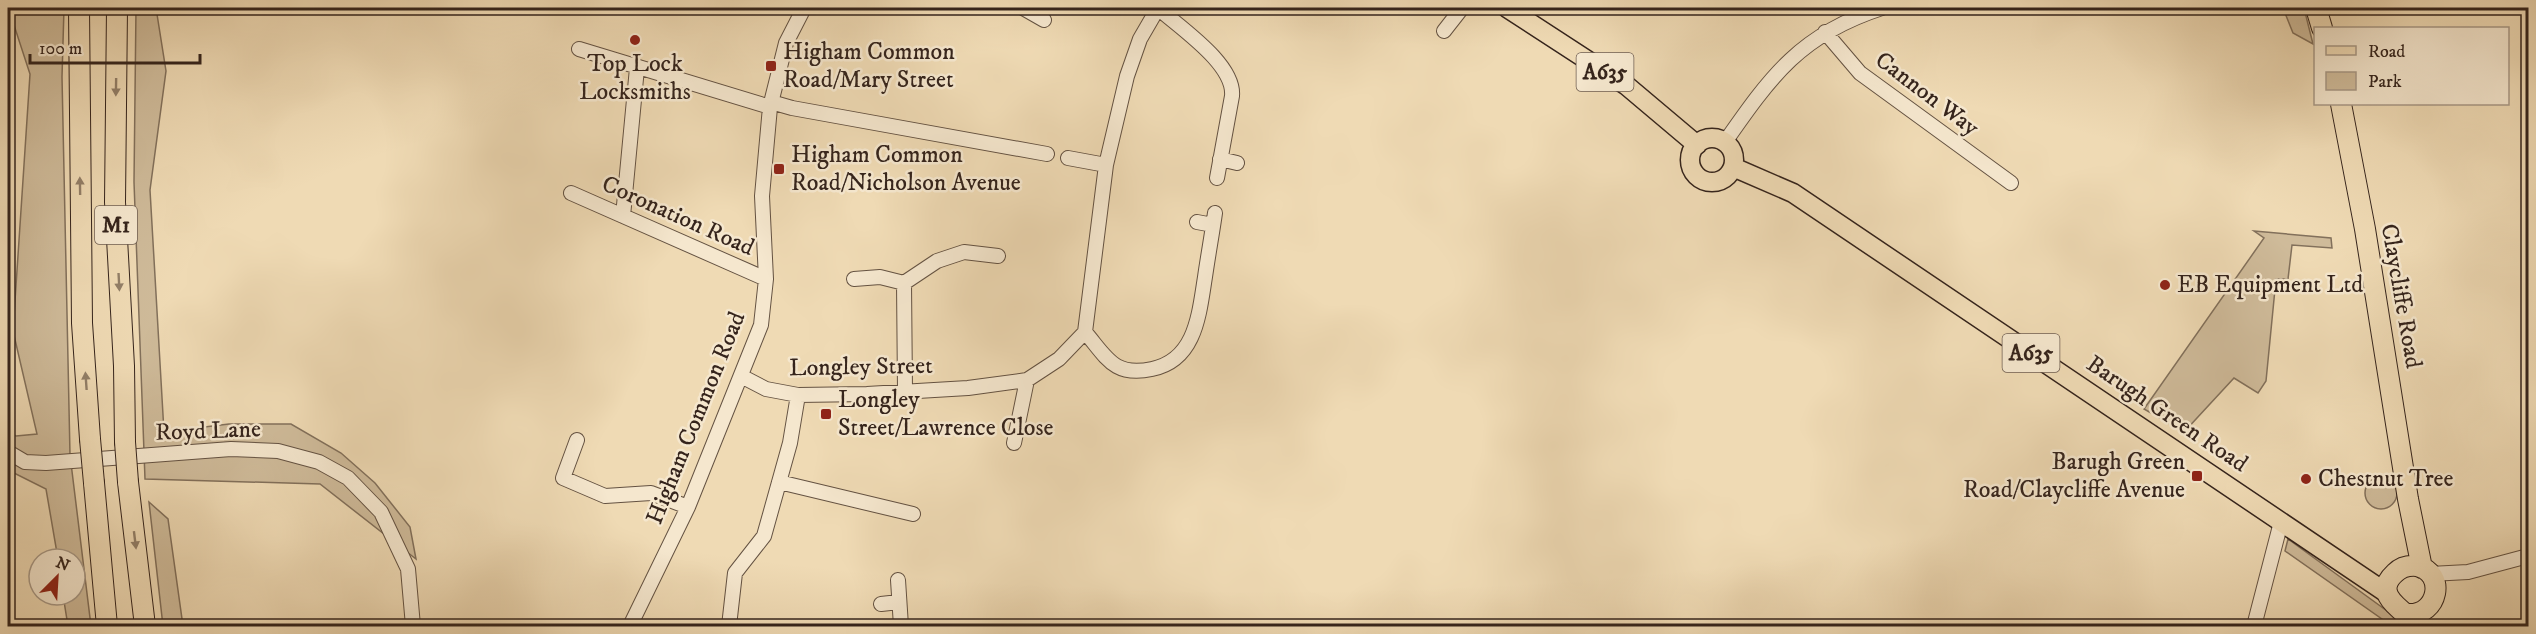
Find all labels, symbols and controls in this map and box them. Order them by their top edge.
scale bar [30,27,200,65]
legend [2314,27,2509,105]
marker: Top Lock Locksmiths [628,33,642,47]
place label: Higham Common Road/Mary Street [783,37,955,95]
text: 100 m [39,38,82,60]
text: Road [2368,41,2405,63]
street label: Cannon Way [1869,45,1985,143]
place label: Top Lock Locksmiths [579,49,691,107]
road number: A635 [1576,53,1634,91]
marker: Higham Common Road/Mary Street [764,59,778,73]
text: Park [2368,71,2402,93]
one-way arrow [111,77,121,96]
place label: Higham Common Road/Nicholson Avenue [791,140,1021,198]
marker: Higham Common Road/Nicholson Avenue [772,162,786,176]
street label: Coronation Road [597,169,759,263]
one-way arrow [75,177,85,196]
road number: M1 [95,206,137,244]
street label: Claycliffe Road [2374,221,2428,371]
place label: EB Equipment Ltd [2177,270,2363,300]
one-way arrow [115,272,124,291]
marker: EB Equipment Ltd [2158,278,2172,292]
street label: Higham Common Road [640,307,752,529]
road number: A635 [2002,334,2060,372]
street label: Barugh Green Road [2081,349,2253,479]
street label: Longley Street [789,351,933,383]
one-way arrow [81,371,90,390]
place label: Longley Street/Lawrence Close [838,385,1054,443]
marker: Longley Street/Lawrence Close [819,407,833,421]
street label: Royd Lane [155,414,261,448]
place label: Barugh Green Road/Claycliffe Avenue [1963,447,2185,505]
place label: Chestnut Tree [2318,464,2454,494]
marker: Barugh Green Road/Claycliffe Avenue [2190,469,2204,483]
marker: Chestnut Tree [2299,472,2313,486]
one-way arrow [130,531,140,550]
north arrow [27,547,87,607]
text: N [53,552,73,576]

